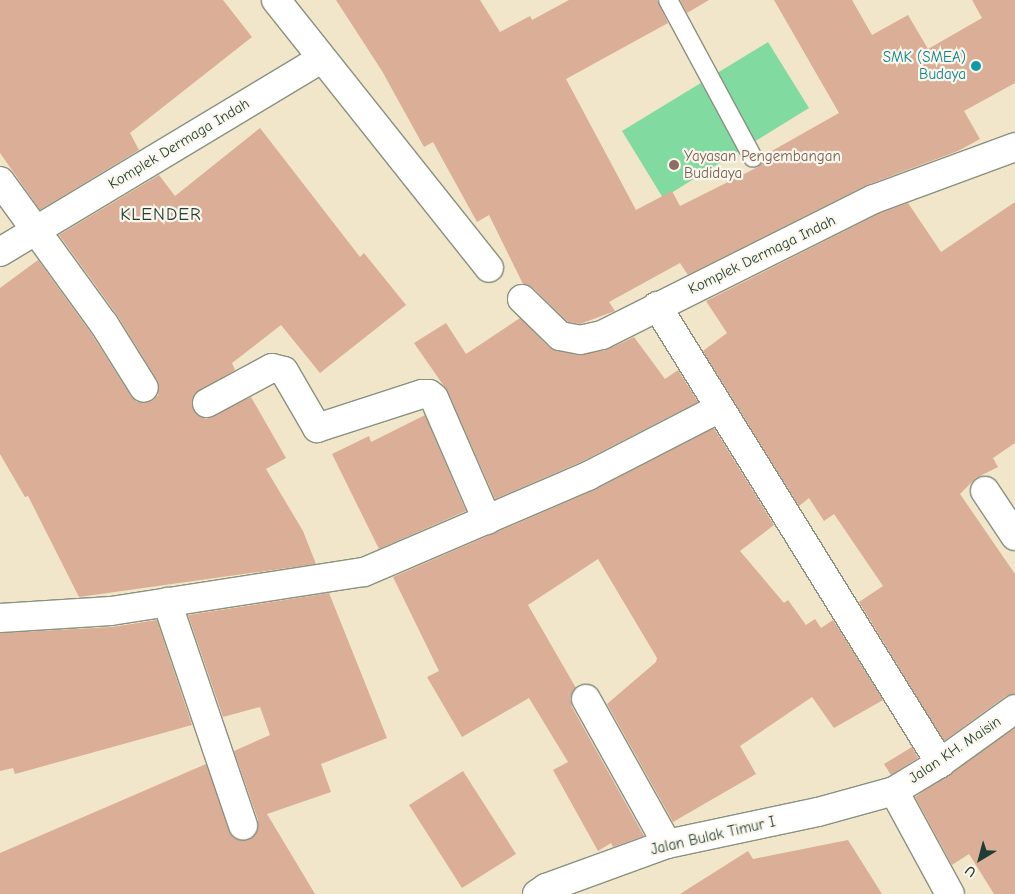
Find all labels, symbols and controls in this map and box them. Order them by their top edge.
place label: SMK (SMEA) Budaya [883,48,966,83]
marker: SMK (SMEA) Budaya [970,60,982,72]
street label: Komplek Dermaga Indah [105,95,253,193]
place label: Yayasan Pengembangan Budidaya [684,147,841,182]
marker: Yayasan Pengembangan Budidaya [668,159,680,171]
district label: KLENDER [119,204,203,226]
street label: Komplek Dermaga Indah [686,212,838,298]
street label: Jalan KH. Maisin [906,713,1004,787]
street label: Jalan Bulak Timur I [649,813,777,859]
north arrow [955,834,1005,884]
text: U [962,862,980,881]

